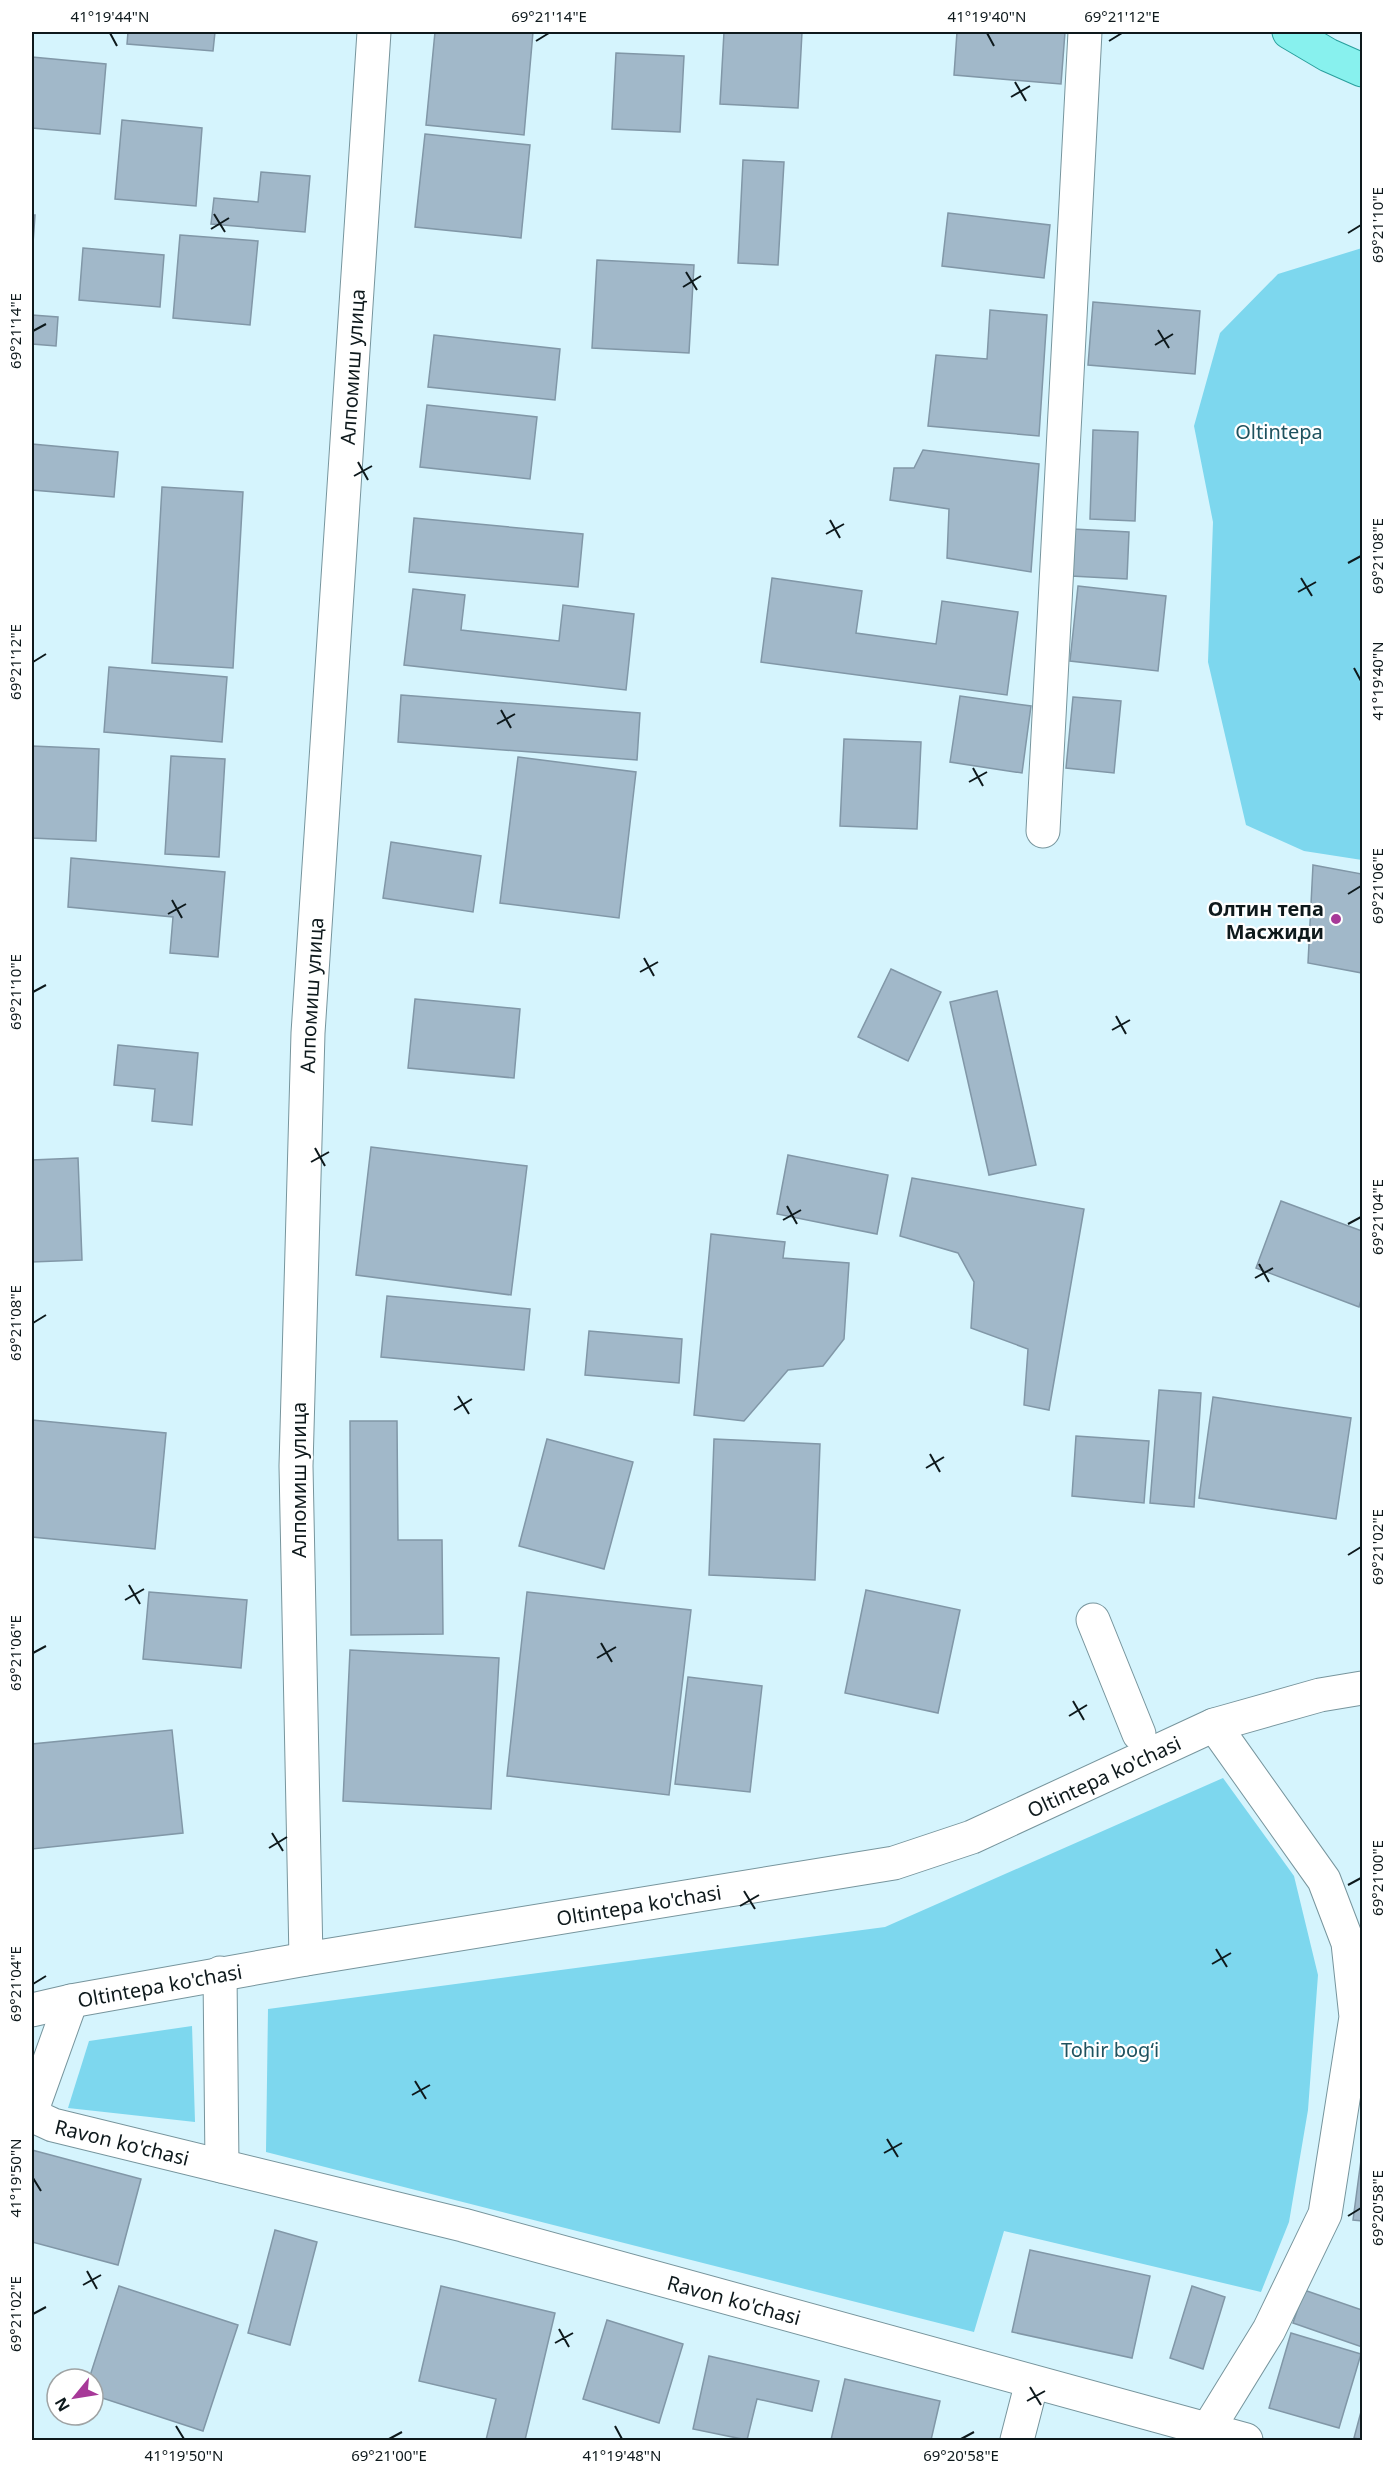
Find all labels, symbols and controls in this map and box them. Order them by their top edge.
text: 41°19'44"N [71,6,149,26]
text: 69°21'14"E [511,6,587,26]
text: 41°19'40"N [948,6,1026,26]
text: 69°21'12"E [1084,6,1160,26]
text: 69°21'10"E [1367,187,1387,263]
street label: Алпомиш улица [333,288,371,446]
text: 69°21'14"E [5,293,25,369]
park label: Oltintepa [1235,418,1323,445]
text: 69°21'08"E [1367,518,1387,594]
text: 69°21'12"E [5,624,25,700]
text: 41°19'40"N [1367,642,1387,720]
text: 69°21'06"E [1367,848,1387,924]
place label: Олтин тепа Масжиди [1208,895,1324,945]
marker: Олтин тепа Масжиди [1329,912,1343,926]
street label: Алпомиш улица [293,917,329,1074]
text: 69°21'10"E [5,954,25,1030]
text: 69°21'04"E [1367,1179,1387,1255]
text: 69°21'08"E [5,1285,25,1361]
street label: Алпомиш улица [285,1402,312,1558]
text: 69°21'02"E [1367,1509,1387,1585]
text: 69°21'06"E [5,1615,25,1691]
street label: Oltintepa ko'chasi [1022,1729,1185,1823]
text: 69°21'00"E [1367,1840,1387,1916]
street label: Oltintepa ko'chasi [554,1878,723,1931]
text: 69°21'04"E [5,1946,25,2022]
street label: Oltintepa ko'chasi [75,1957,244,2013]
park label: Tohir bog‘i [1061,2036,1159,2063]
street label: Ravon ko'chasi [52,2112,192,2171]
text: 41°19'50"N [5,2139,25,2217]
text: 69°20'58"E [1367,2170,1387,2246]
street label: Ravon ko'chasi [664,2268,804,2331]
text: 69°21'02"E [5,2276,25,2352]
north arrow [45,2367,105,2427]
text: N [49,2393,75,2416]
text: 41°19'50"N [145,2445,223,2465]
text: 69°21'00"E [351,2445,427,2465]
text: 41°19'48"N [583,2445,661,2465]
text: 69°20'58"E [923,2445,999,2465]

